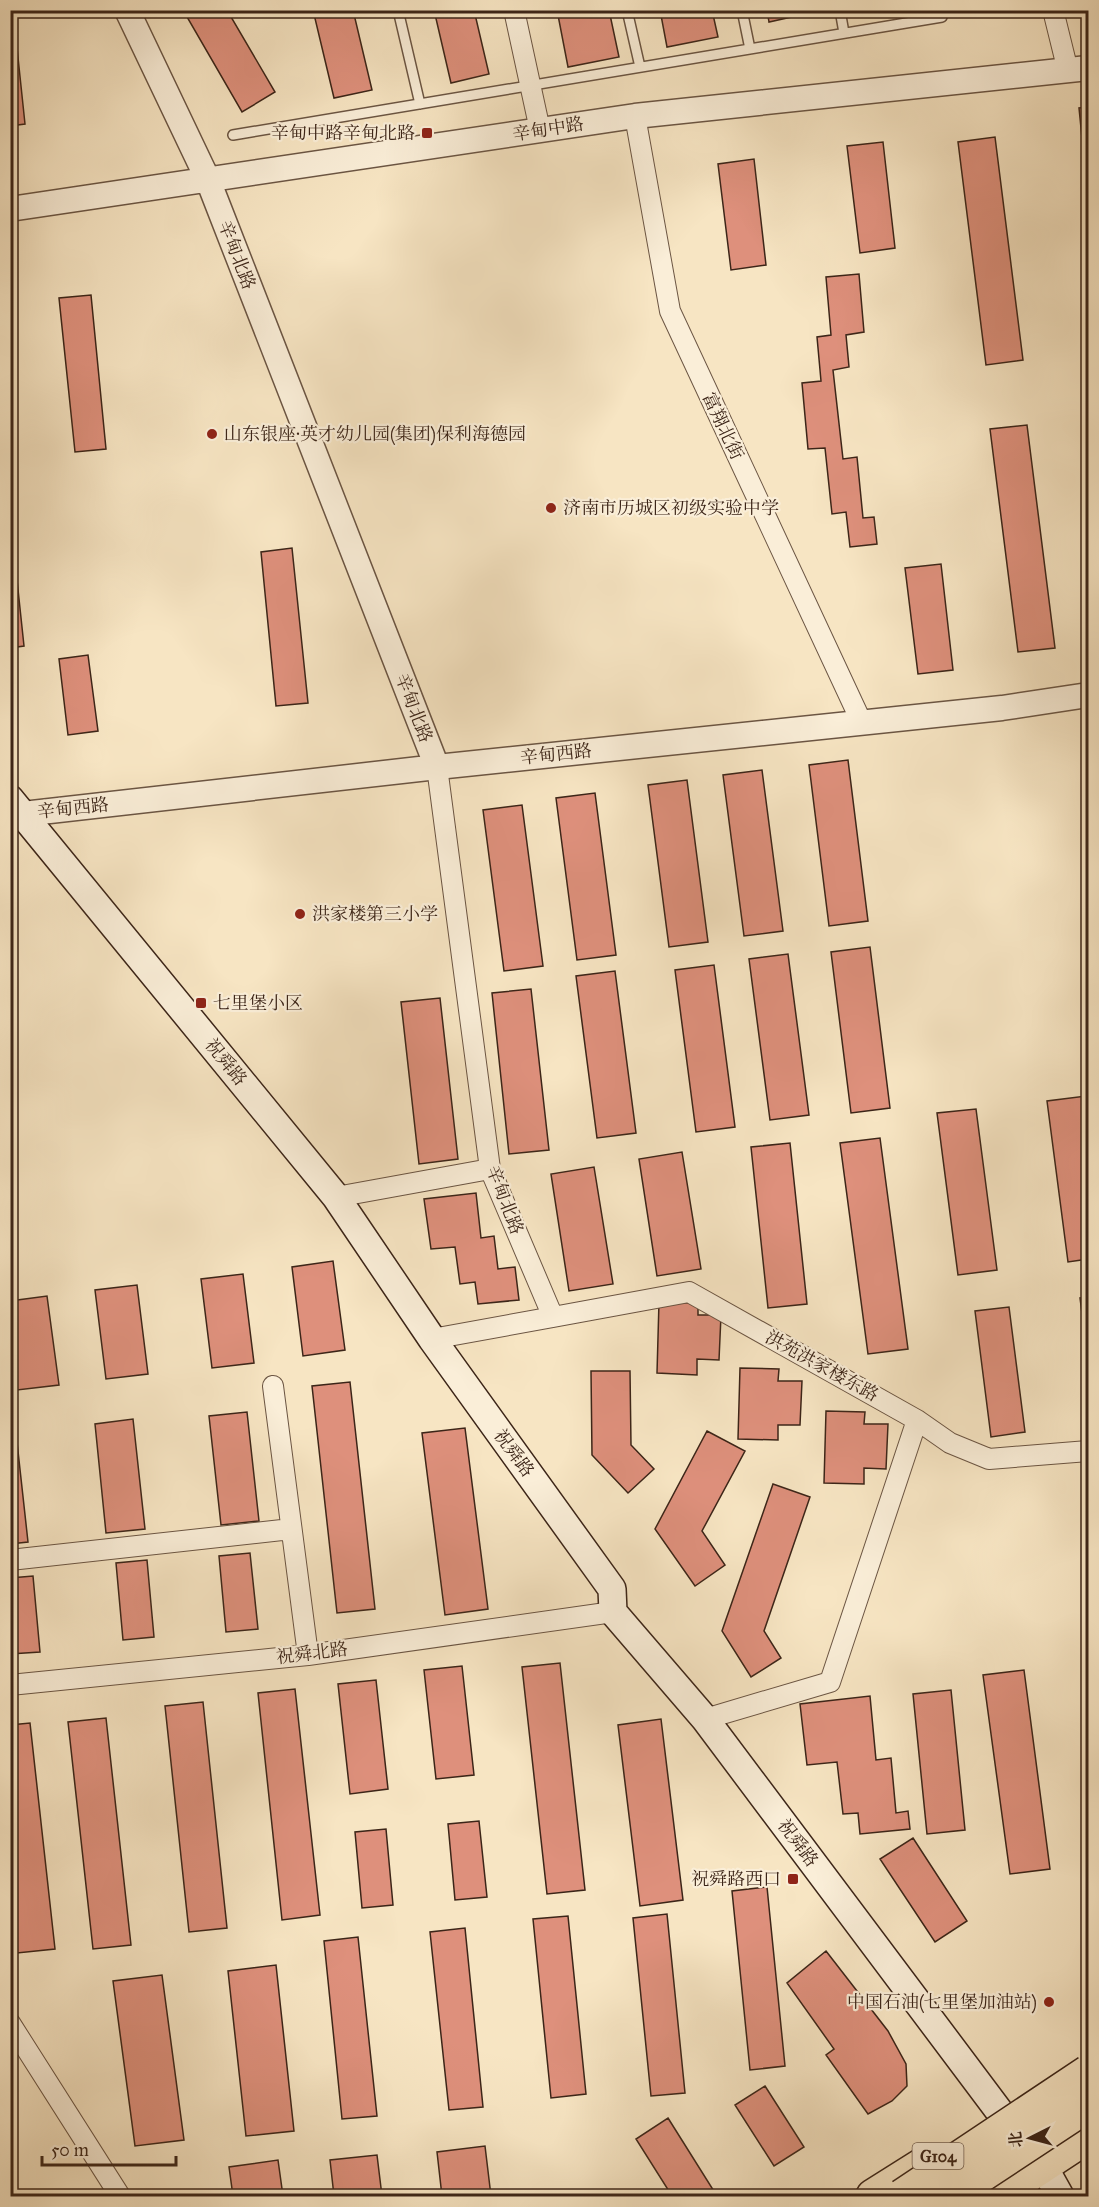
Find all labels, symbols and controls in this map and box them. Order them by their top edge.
street label: 辛甸中路 [511,113,585,145]
place label: 辛甸中路辛甸北路 [271,122,415,144]
marker: 辛甸中路辛甸北路 [420,126,434,140]
street label: 辛甸北路 [214,217,260,293]
street label: 富翔北街 [698,389,748,463]
place label: 山东银座·英才幼儿园(集团)保利海德园 [224,423,526,446]
marker: 山东银座·英才幼儿园(集团)保利海德园 [205,427,219,441]
place label: 济南市历城区初级实验中学 [563,497,779,519]
marker: 济南市历城区初级实验中学 [544,501,558,515]
street label: 辛甸北路 [391,670,437,746]
street label: 辛甸西路 [519,739,593,769]
street label: 辛甸西路 [36,793,110,823]
place label: 洪家楼第三小学 [312,903,438,925]
marker: 洪家楼第三小学 [293,907,307,921]
place label: 七里堡小区 [213,992,303,1014]
marker: 七里堡小区 [194,996,208,1010]
street label: 祝舜路 [200,1034,252,1090]
street label: 辛甸北路 [482,1162,528,1238]
street label: 洪苑洪家楼东路 [762,1326,882,1406]
street label: 祝舜路 [489,1425,539,1481]
street label: 祝舜北路 [275,1638,349,1668]
street label: 祝舜路 [773,1815,823,1871]
place label: 祝舜路西口 [691,1868,781,1890]
marker: 祝舜路西口 [786,1872,800,1886]
place label: 中国石油(七里堡加油站) [847,1991,1037,2014]
marker: 中国石油(七里堡加油站) [1042,1995,1056,2009]
north arrow [1000,2108,1060,2168]
scale bar [42,2129,176,2167]
text: 北 [1005,2131,1026,2148]
text: 50 m [51,2139,89,2161]
road number: G104 [912,2143,964,2169]

